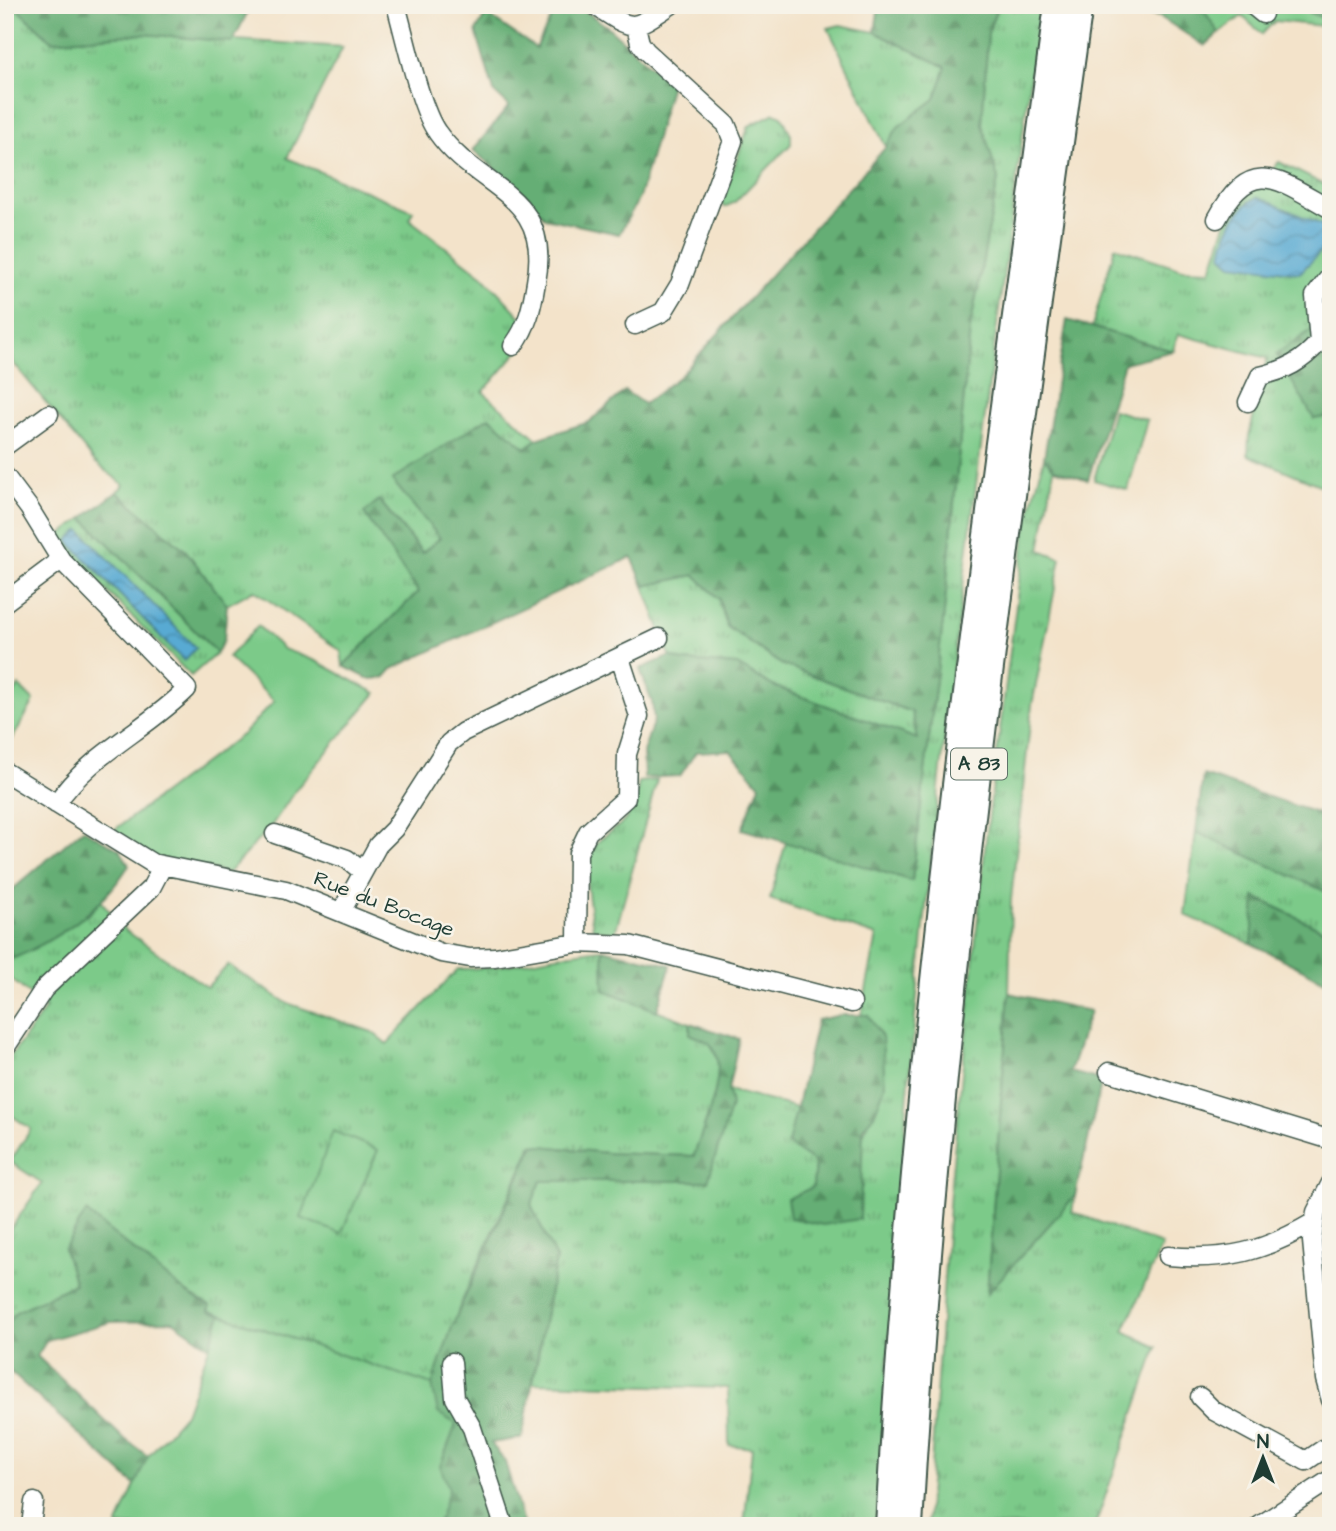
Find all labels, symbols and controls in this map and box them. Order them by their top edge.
road number: A 83 [951,748,1007,779]
street label: Rue du Bocage [309,864,458,946]
north arrow [1228,1422,1298,1492]
text: N [1257,1429,1269,1456]

